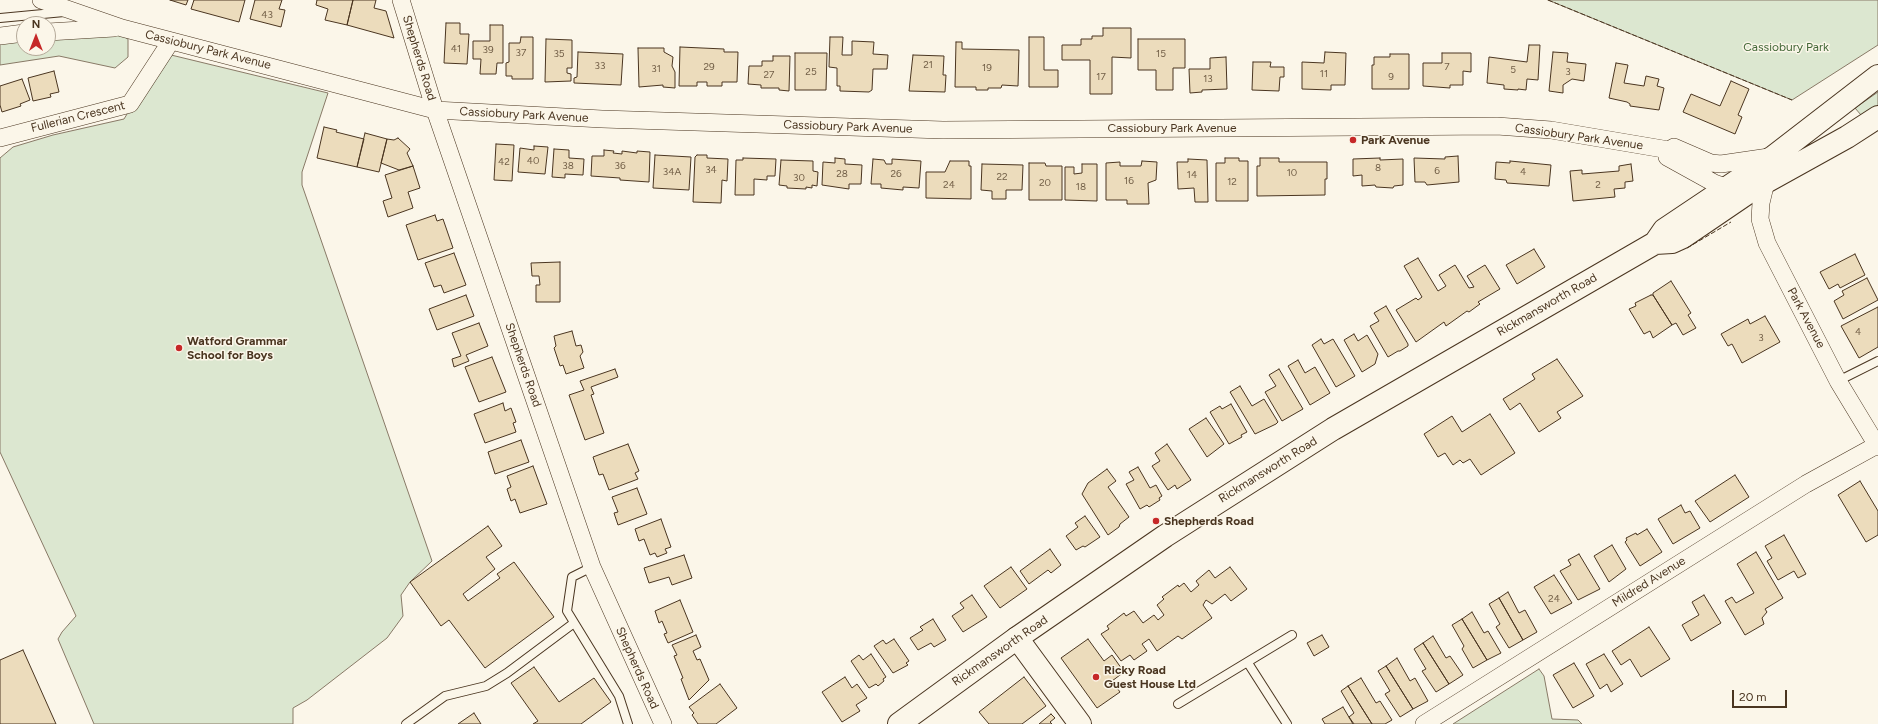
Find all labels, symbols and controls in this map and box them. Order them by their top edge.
house number: 43 [261,9,273,21]
street label: Shepherds Road [399,14,439,102]
north arrow [16,16,56,56]
text: N [32,18,40,31]
street label: Cassiobury Park Avenue [144,27,272,73]
park label: Cassiobury Park [1743,40,1829,54]
house number: 41 [451,43,461,55]
house number: 39 [482,44,494,56]
house number: 37 [516,47,526,59]
house number: 35 [553,48,565,60]
house number: 15 [1156,48,1166,60]
house number: 21 [923,59,933,71]
house number: 33 [595,60,605,72]
house number: 29 [703,61,715,73]
house number: 7 [1444,61,1450,73]
house number: 19 [982,62,992,74]
house number: 31 [651,63,661,75]
house number: 5 [1510,64,1516,76]
house number: 25 [805,66,817,78]
house number: 3 [1565,66,1571,78]
house number: 11 [1320,68,1328,80]
house number: 27 [764,69,774,81]
house number: 17 [1096,71,1106,83]
house number: 9 [1388,71,1394,83]
house number: 13 [1203,73,1213,85]
street label: Fullerian Crescent [29,98,127,136]
street label: Cassiobury Park Avenue [459,104,589,126]
street label: Cassiobury Park Avenue [783,118,913,136]
street label: Cassiobury Park Avenue [1107,121,1237,135]
street label: Cassiobury Park Avenue [1514,121,1644,153]
place label: Park Avenue [1361,133,1430,147]
marker: Park Avenue [1348,135,1358,145]
house number: 40 [527,155,539,167]
house number: 42 [498,156,510,168]
house number: 38 [562,160,574,172]
house number: 36 [614,160,626,172]
house number: 8 [1375,162,1381,174]
house number: 34 [705,164,717,176]
house number: 6 [1434,165,1440,177]
house number: 34A [663,166,681,178]
house number: 4 [1520,166,1526,178]
house number: 10 [1287,167,1297,179]
house number: 28 [836,168,848,180]
house number: 26 [890,168,902,180]
house number: 14 [1187,169,1197,181]
house number: 22 [996,171,1008,183]
house number: 30 [793,172,805,184]
house number: 16 [1124,175,1134,187]
house number: 12 [1227,176,1237,188]
house number: 20 [1039,177,1051,189]
house number: 24 [943,179,955,191]
house number: 2 [1595,179,1601,191]
house number: 18 [1076,181,1086,193]
street label: Rickmansworth Road [1494,270,1600,340]
street label: Park Avenue [1784,285,1828,351]
street label: Shepherds Road [502,321,544,409]
house number: 4 [1855,326,1861,338]
house number: 3 [1758,332,1764,344]
place label: Watford Grammar School for Boys [187,334,287,362]
marker: Watford Grammar School for Boys [174,343,184,353]
street label: Rickmansworth Road [1216,434,1320,506]
place label: Shepherds Road [1164,514,1254,528]
marker: Shepherds Road [1151,516,1161,526]
street label: Mildred Avenue [1610,554,1688,610]
house number: 24 [1548,593,1560,605]
street label: Rickmansworth Road [949,613,1051,689]
street label: Shepherds Road [612,625,662,711]
place label: Ricky Road Guest House Ltd [1104,663,1196,691]
marker: Ricky Road Guest House Ltd [1091,672,1101,682]
scale bar [1734,682,1789,708]
text: 20 m [1739,690,1767,704]

